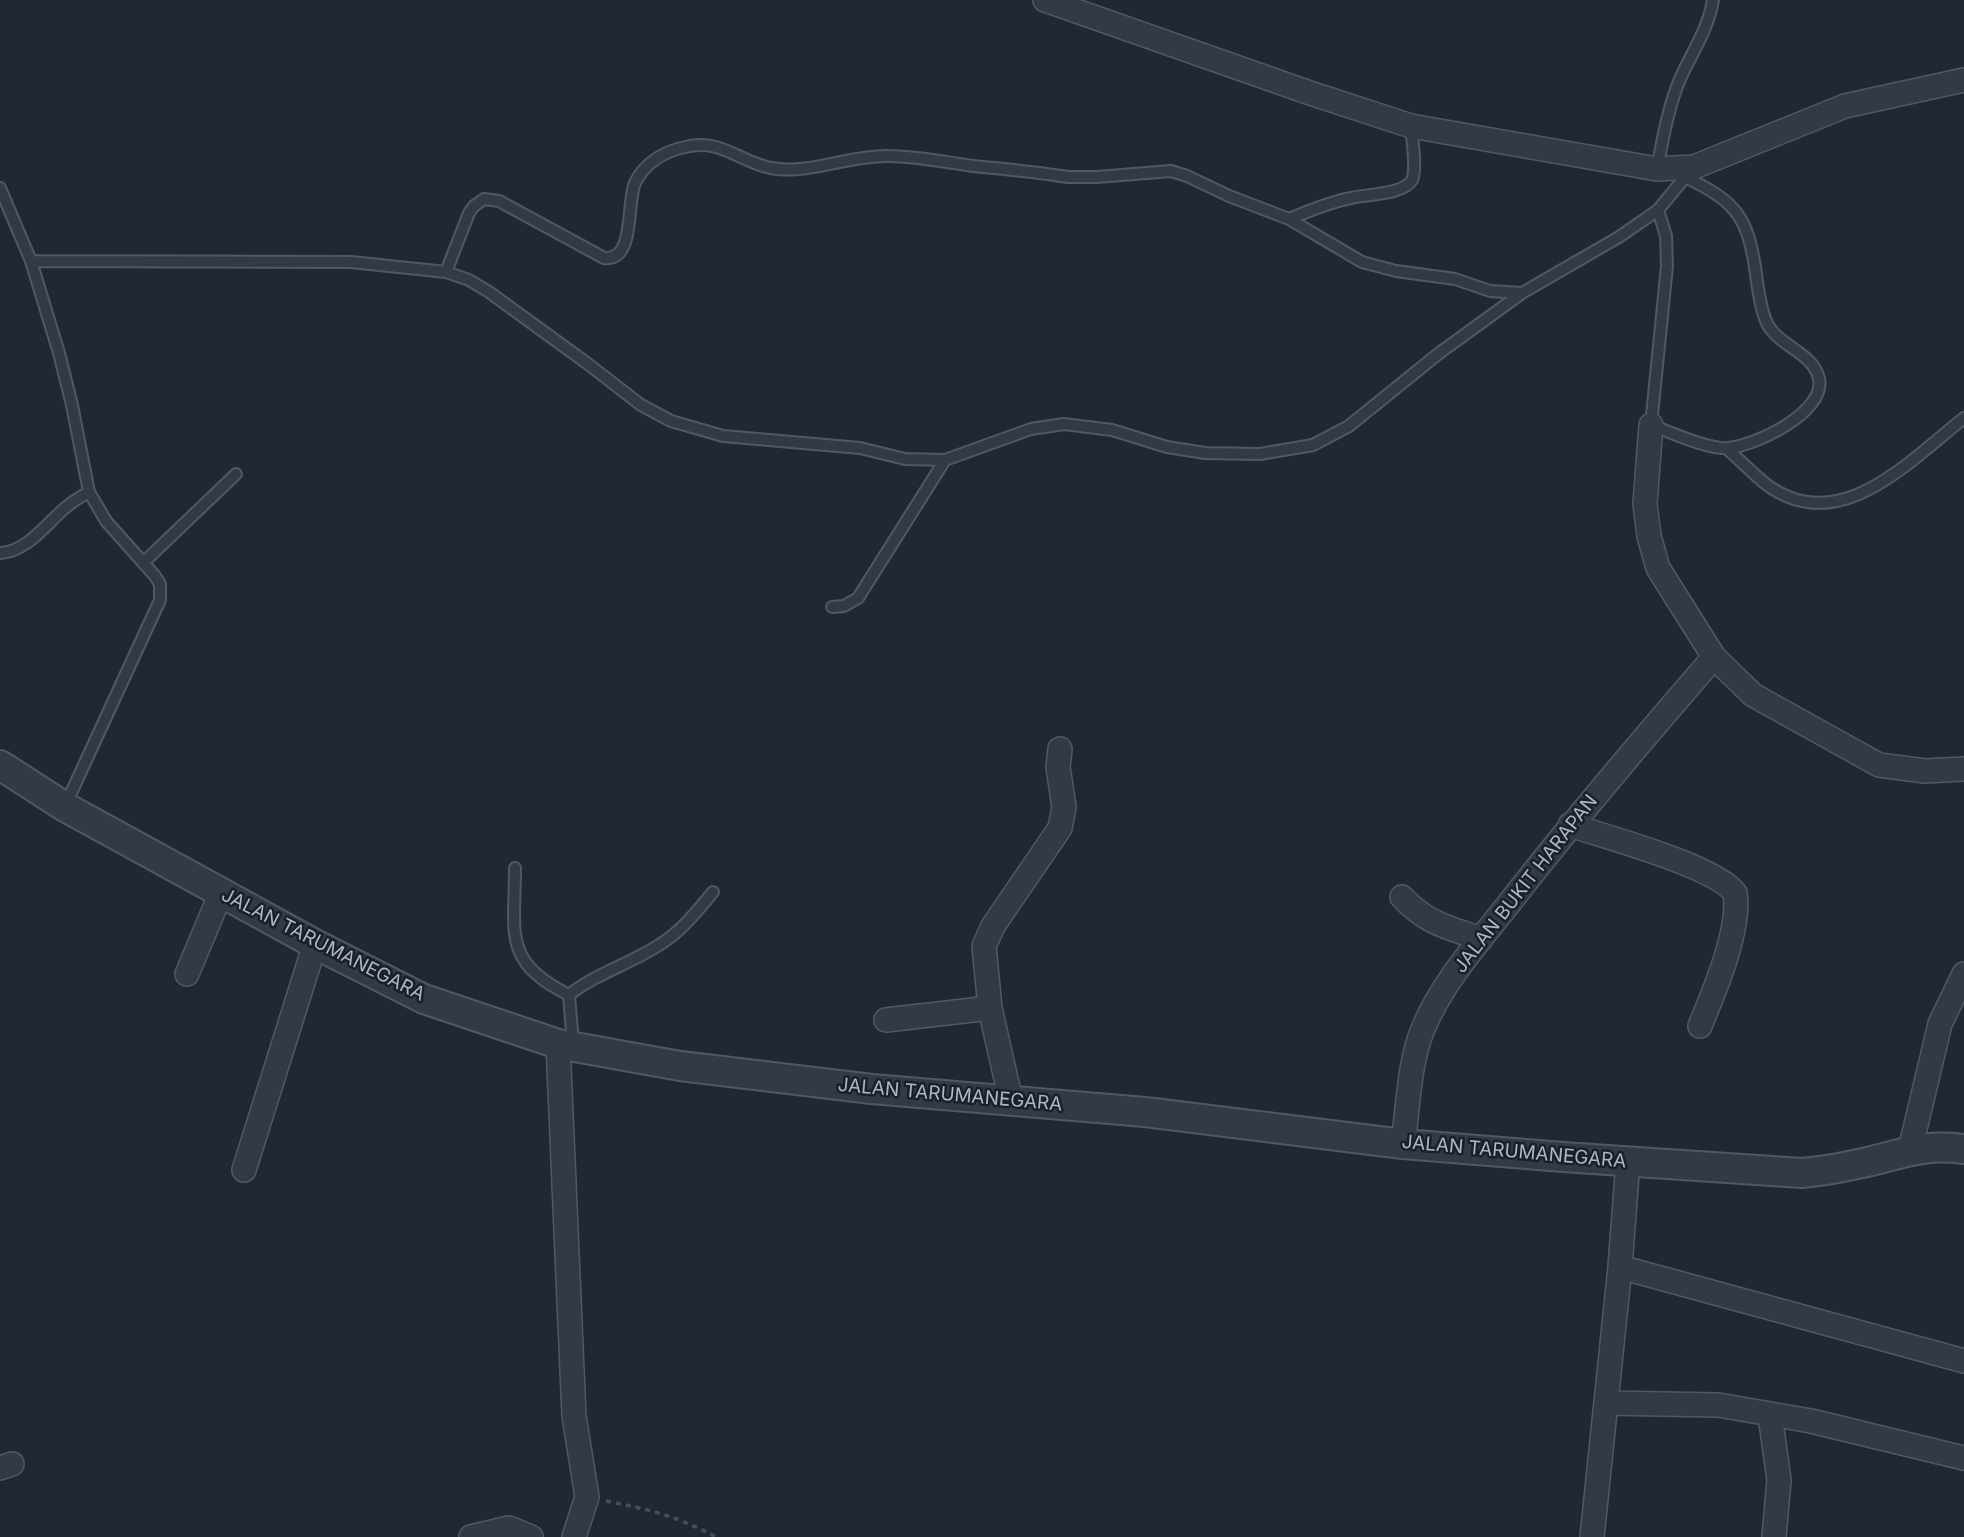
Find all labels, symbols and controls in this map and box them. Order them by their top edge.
street label: JALAN BUKIT HARAPAN [1449,790,1603,978]
street label: JALAN TARUMANEGARA [217,884,429,1006]
street label: JALAN TARUMANEGARA [837,1074,1063,1116]
street label: JALAN TARUMANEGARA [1401,1131,1627,1173]

